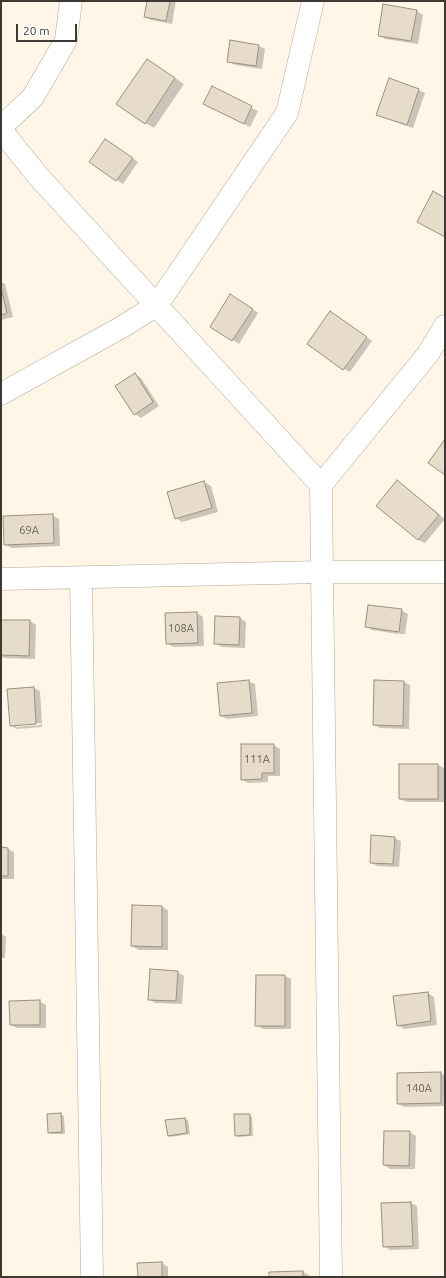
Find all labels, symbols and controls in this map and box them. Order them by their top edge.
scale bar [18,16,79,42]
text: 20 m [23,24,50,37]
house number: 69А [19,523,39,537]
house number: 108А [168,621,194,635]
house number: 111А [244,752,270,766]
house number: 140А [406,1081,432,1095]

